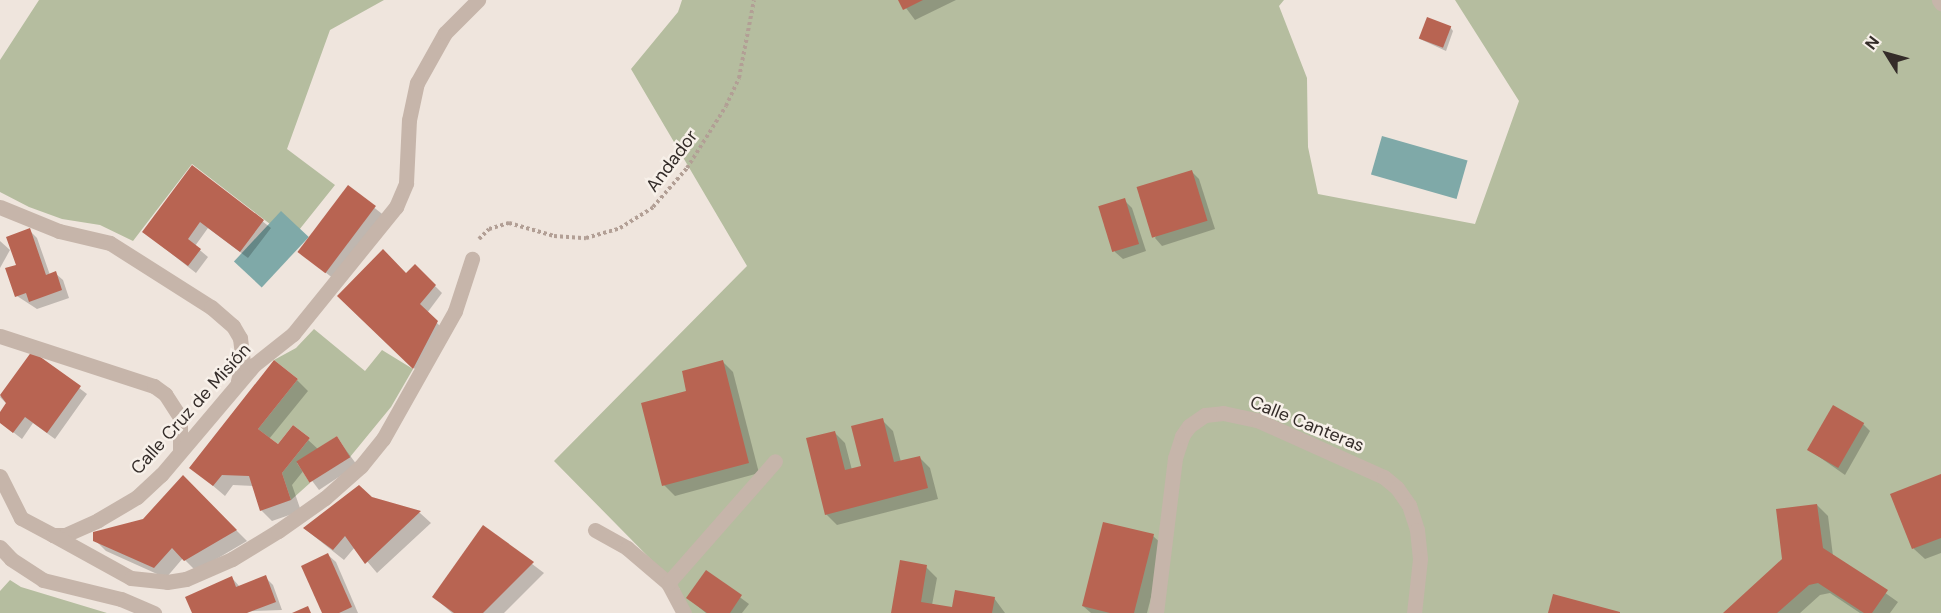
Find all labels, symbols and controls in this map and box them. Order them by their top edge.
north arrow [1857,24,1917,84]
text: N [1860,32,1884,54]
street label: Andador [642,126,702,196]
street label: Calle Cruz de Misión [127,339,255,479]
street label: Calle Canteras [1247,391,1367,457]

